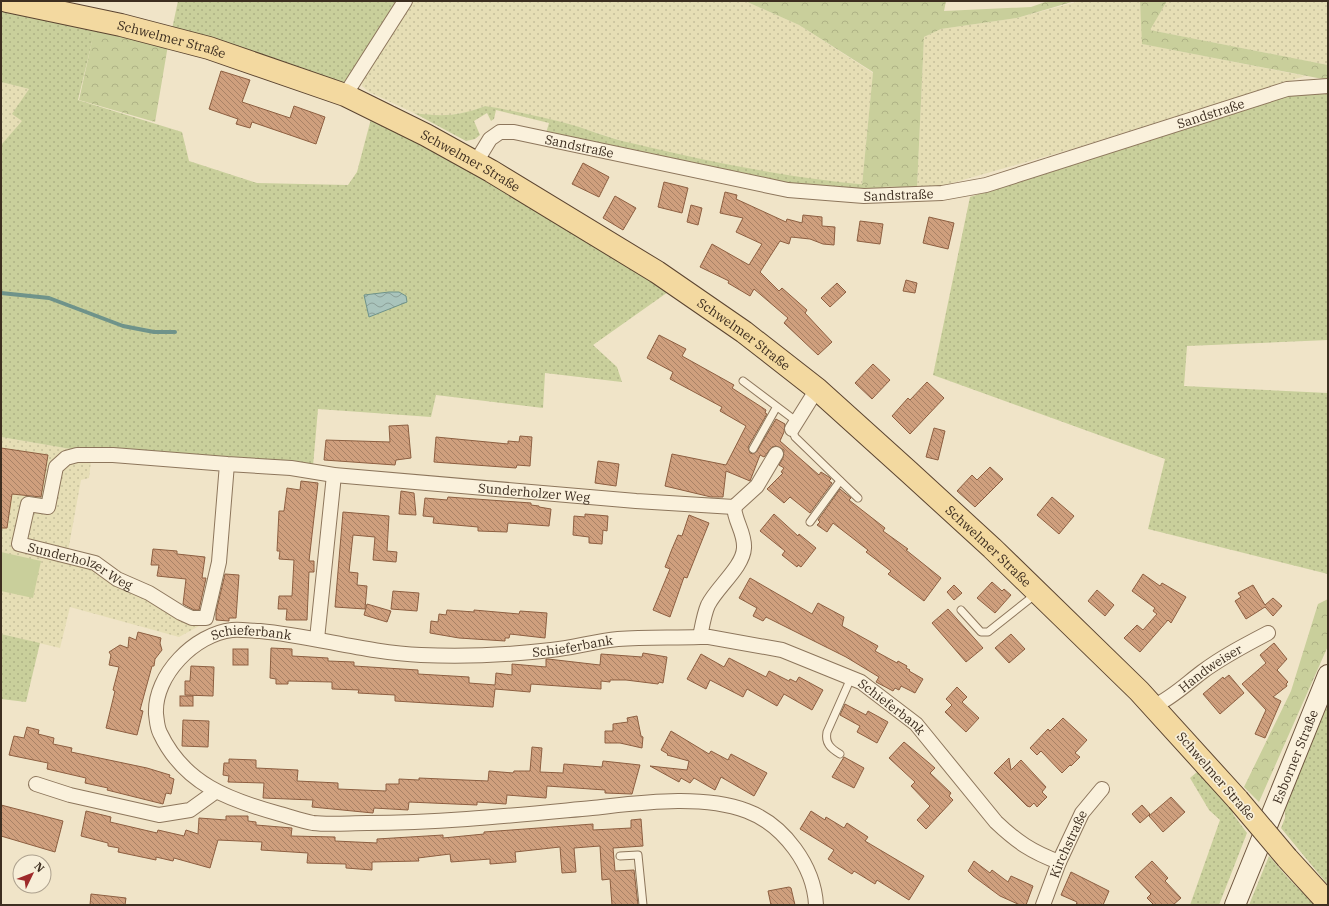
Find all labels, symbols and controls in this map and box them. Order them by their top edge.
street label: Schwelmer Straße [116,16,228,62]
street label: Sandstraße [1175,95,1247,132]
street label: Schwelmer Straße [418,125,524,195]
street label: Sandstraße [543,130,615,161]
street label: Sandstraße [863,185,934,205]
street label: Schwelmer Straße [694,294,794,374]
street label: Sunderholzer Weg [478,479,591,506]
street label: Schwelmer Straße [942,501,1035,590]
street label: Sunderholzer Weg [26,538,135,593]
street label: Schieferbank [208,621,293,644]
street label: Schieferbank [531,631,614,660]
street label: Handweiser [1175,640,1245,696]
street label: Schieferbank [855,674,930,738]
street label: Esborner Straße [1268,707,1322,806]
street label: Schwelmer Straße [1173,728,1259,824]
street label: Kirchstraße [1045,807,1091,880]
north arrow [12,854,52,894]
text: N [31,859,48,875]

